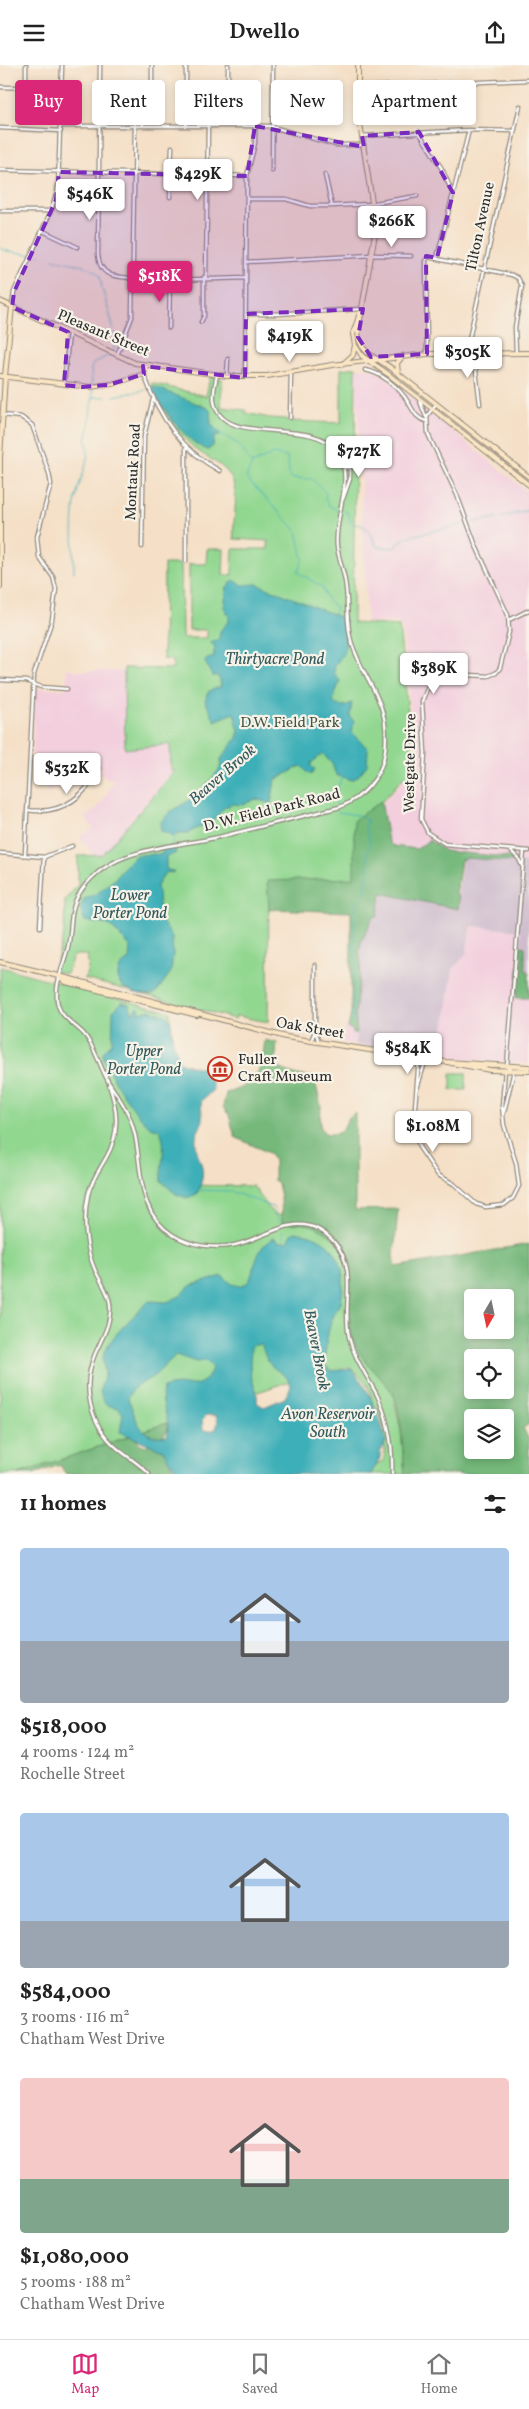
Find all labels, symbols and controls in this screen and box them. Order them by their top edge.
text: Dwello [229,17,300,48]
icon: menu [20,19,48,47]
icon: share [481,19,509,47]
chip: Buy [15,80,82,125]
chip: Rent [92,80,165,125]
chip: Filters [175,80,261,125]
chip: New [271,80,343,125]
chip: Apartment [353,80,476,125]
pin: $429K [163,159,233,201]
text: $429K [174,164,222,186]
pin: $546K [55,179,125,221]
street label: Tilton Avenue [461,180,501,274]
text: $546K [67,184,113,206]
pin: $266K [357,205,427,248]
text: $266K [369,211,415,233]
pin: $518K [125,261,195,303]
text: $518K [138,266,182,288]
street label: Pleasant Street [54,305,152,363]
pin: $419K [255,321,325,363]
text: $419K [267,326,313,348]
pin: $305K [433,337,503,379]
text: $305K [445,342,491,364]
street label: Montauk Road [121,423,147,521]
pin: $727K [324,435,394,478]
text: $727K [337,441,381,463]
water label: Thirtyacre Pond [225,649,325,671]
pin: $389K [399,653,469,695]
text: $389K [411,658,457,680]
park label: D.W. Field Park [240,713,340,734]
street label: Westgate Drive [400,713,422,813]
water label: Beaver Brook [185,739,262,810]
pin: $532K [32,753,102,795]
text: $532K [45,758,89,780]
street label: D. W. Field Park Road [201,784,343,838]
water label: Lower Porter Pond [93,885,168,925]
street label: Oak Street [274,1013,346,1045]
pin: $584K [373,1033,443,1075]
text: $584K [385,1038,431,1060]
water label: Upper Porter Pond [107,1041,182,1081]
place label: Fuller Craft Museum [238,1050,332,1088]
museum icon: Fuller Craft Museum [207,1056,233,1082]
pin: $1.08M [392,1111,474,1153]
text: $1.08M [406,1116,460,1138]
north arrow [464,1289,514,1339]
map controls [464,1289,514,1459]
water label: Beaver Brook [297,1308,335,1393]
button: locate [464,1349,514,1399]
water label: Avon Reservoir South [280,1404,376,1444]
button: layers [464,1409,514,1459]
text: 11 homes [20,1490,107,1519]
icon: filters [481,1490,509,1518]
icon: home [220,1580,310,1670]
text: $518,000 [20,1713,107,1742]
text: 4 rooms · 124 m² [20,1742,134,1764]
text: Rochelle Street [20,1764,125,1786]
icon: home [220,1845,310,1935]
text: $584,000 [20,1978,111,2007]
text: 3 rooms · 116 m² [20,2007,129,2029]
text: Chatham West Drive [20,2029,165,2051]
icon: home [220,2110,310,2200]
text: $1,080,000 [20,2243,129,2272]
text: 5 rooms · 188 m² [20,2272,131,2294]
text: Chatham West Drive [20,2294,165,2316]
tab: Map [71,2350,99,2399]
tab: Saved [242,2350,278,2399]
tab: Home [421,2350,458,2399]

